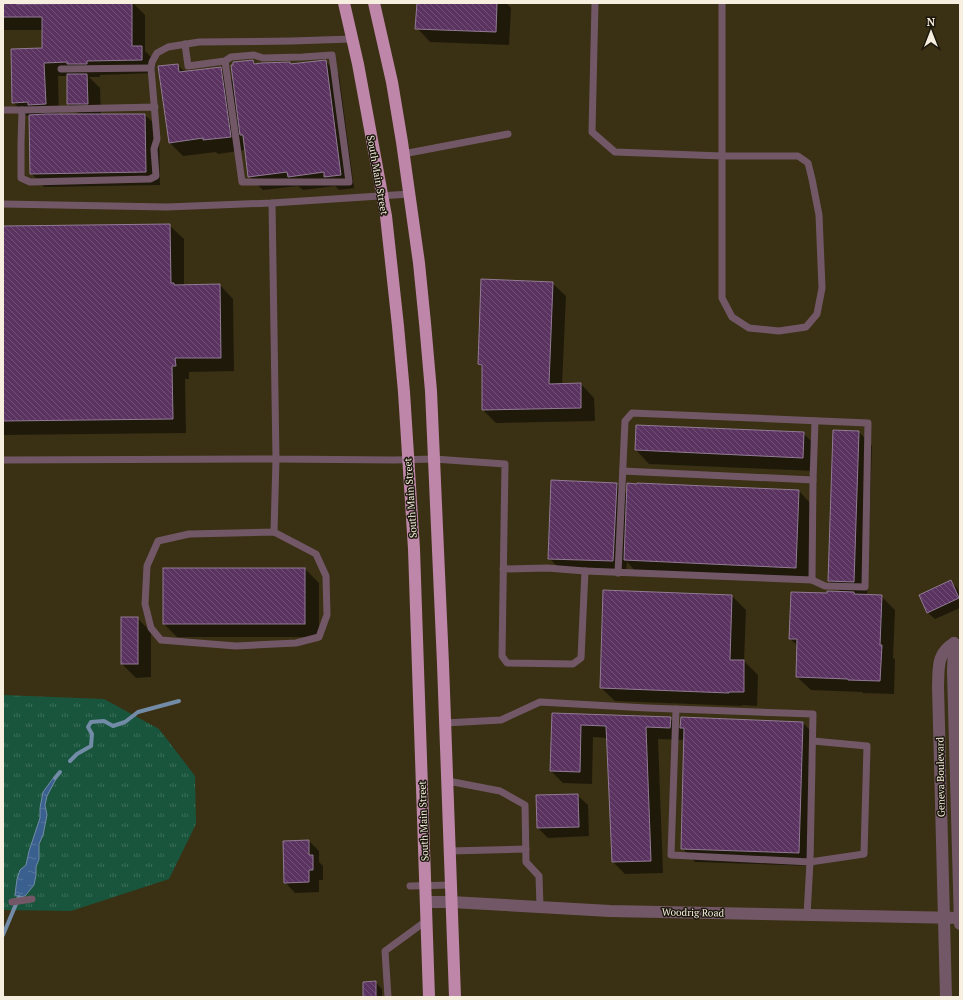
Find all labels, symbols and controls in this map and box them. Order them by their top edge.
north arrow [911,12,951,52]
text: N [927,15,936,29]
street label: South Main Street [364,134,391,216]
street label: South Main Street [401,457,420,539]
street label: Geneva Boulevard [933,736,948,817]
street label: South Main Street [416,780,431,861]
street label: Woodrig Road [662,905,725,920]

